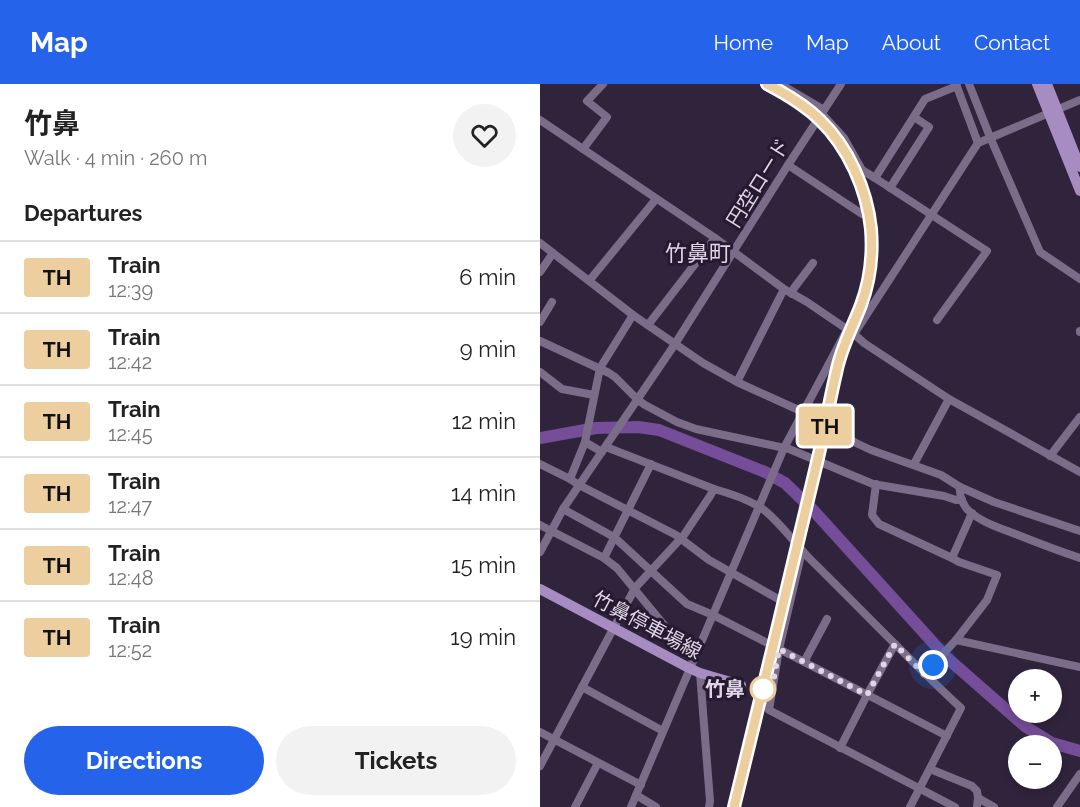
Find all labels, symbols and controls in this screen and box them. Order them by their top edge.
text: Map [30,26,88,59]
text: Home [714,30,773,55]
text: Map [806,30,849,55]
text: About [882,30,941,55]
text: Contact [974,30,1050,55]
button: heart [453,104,516,167]
text: 竹鼻 [24,107,80,140]
street label: 円空ロード [721,134,795,232]
text: Walk · 4 min · 260 m [24,146,207,170]
text: Departures [24,200,142,226]
district label: 竹鼻町 [665,240,731,266]
text: Train [108,252,161,278]
text: 6 min [459,264,516,290]
text: TH [43,265,71,290]
text: 12:39 [108,278,153,302]
text: Train [108,324,161,350]
text: 9 min [460,336,516,362]
text: TH [43,337,71,362]
text: 12:42 [108,350,152,374]
text: Train [108,396,161,422]
line badge: TH [798,406,852,446]
text: 12 min [452,408,516,434]
text: TH [43,409,71,434]
text: TH [811,414,839,439]
text: 12:45 [108,422,153,446]
text: Train [108,468,161,494]
text: 14 min [451,480,516,506]
text: TH [43,481,71,506]
text: 12:47 [108,494,152,518]
text: Train [108,540,161,566]
text: 15 min [451,552,516,578]
text: TH [43,553,71,578]
text: 12:48 [108,566,154,590]
street label: 竹鼻停車場線 [588,586,706,664]
text: Train [108,612,161,638]
text: 19 min [450,624,516,650]
text: TH [43,625,71,650]
text: 12:52 [108,638,152,662]
your location [918,650,948,680]
map controls [1008,669,1062,789]
button: + [1008,669,1062,723]
marker: 竹鼻 [750,676,776,702]
place label: 竹鼻 [705,677,745,701]
button: Directions [24,726,264,795]
button: Tickets [276,726,516,795]
button: − [1008,735,1062,789]

